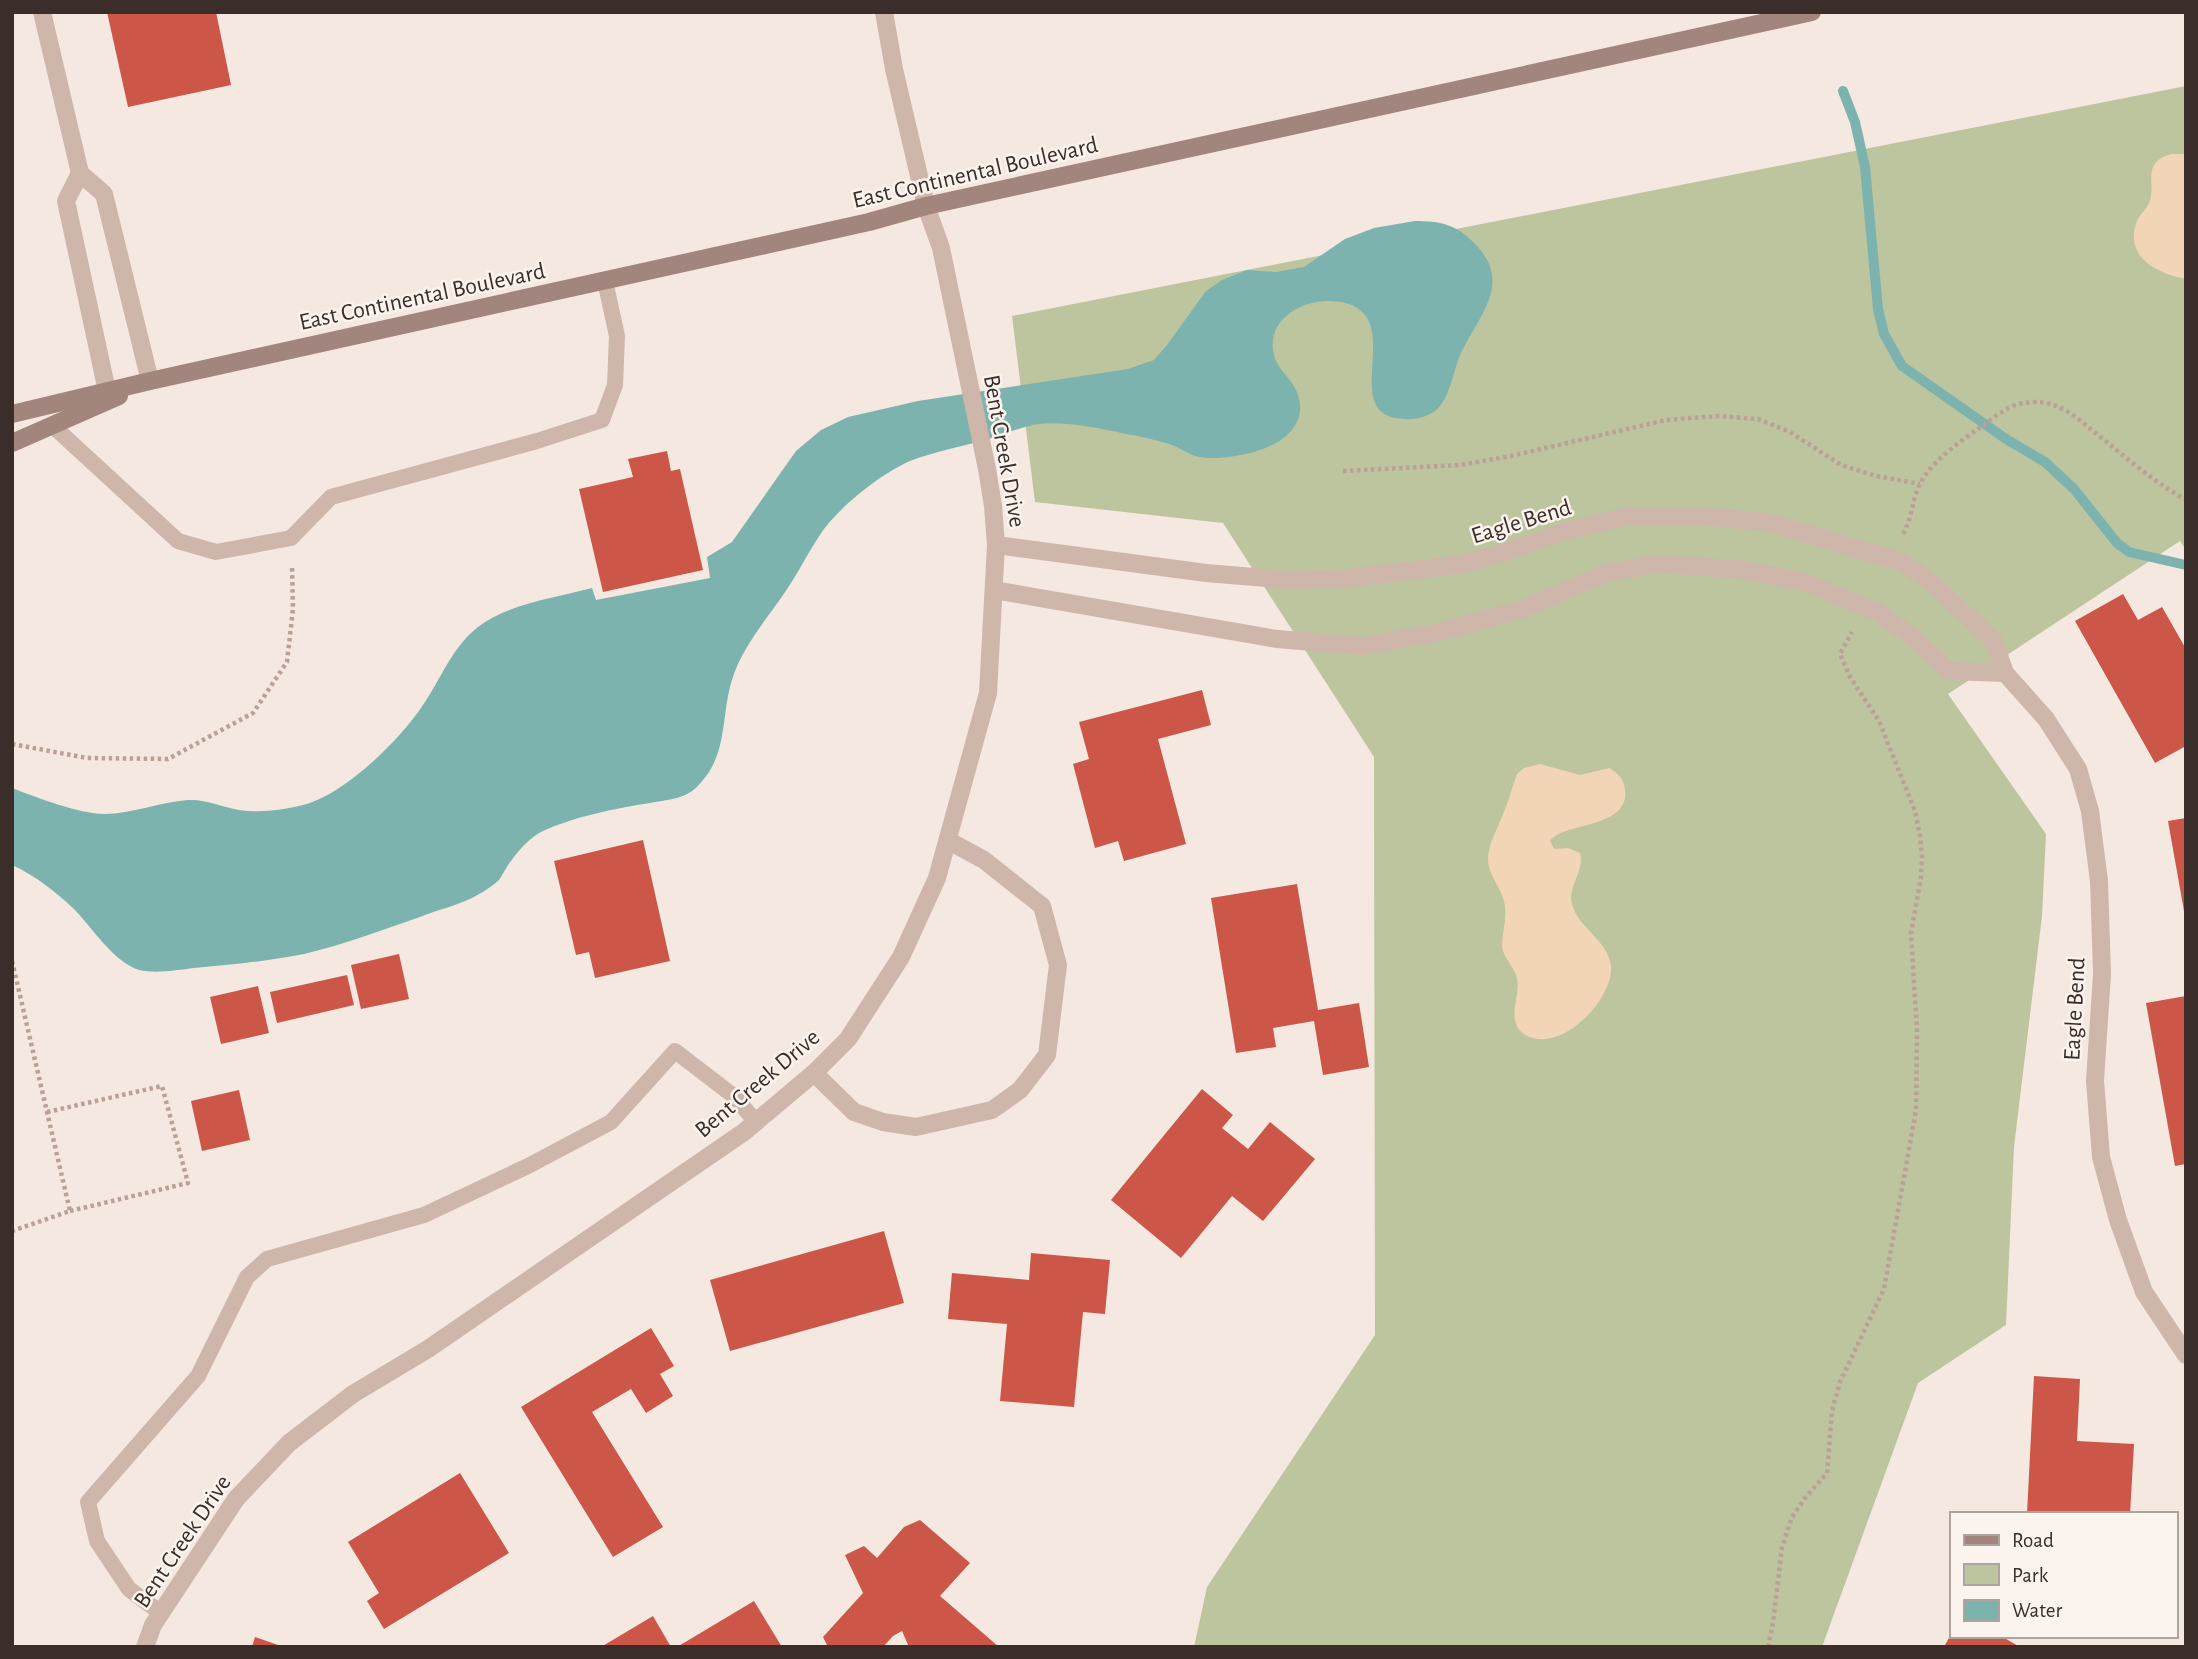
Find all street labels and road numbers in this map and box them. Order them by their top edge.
street label: East Continental Boulevard [850,133,1100,213]
street label: East Continental Boulevard [297,259,547,335]
street label: Bent Creek Drive [979,373,1029,529]
street label: Eagle Bend [1468,495,1574,549]
street label: Eagle Bend [2060,957,2090,1061]
street label: Bent Creek Drive [691,1025,824,1143]
street label: Bent Creek Drive [130,1471,236,1612]

